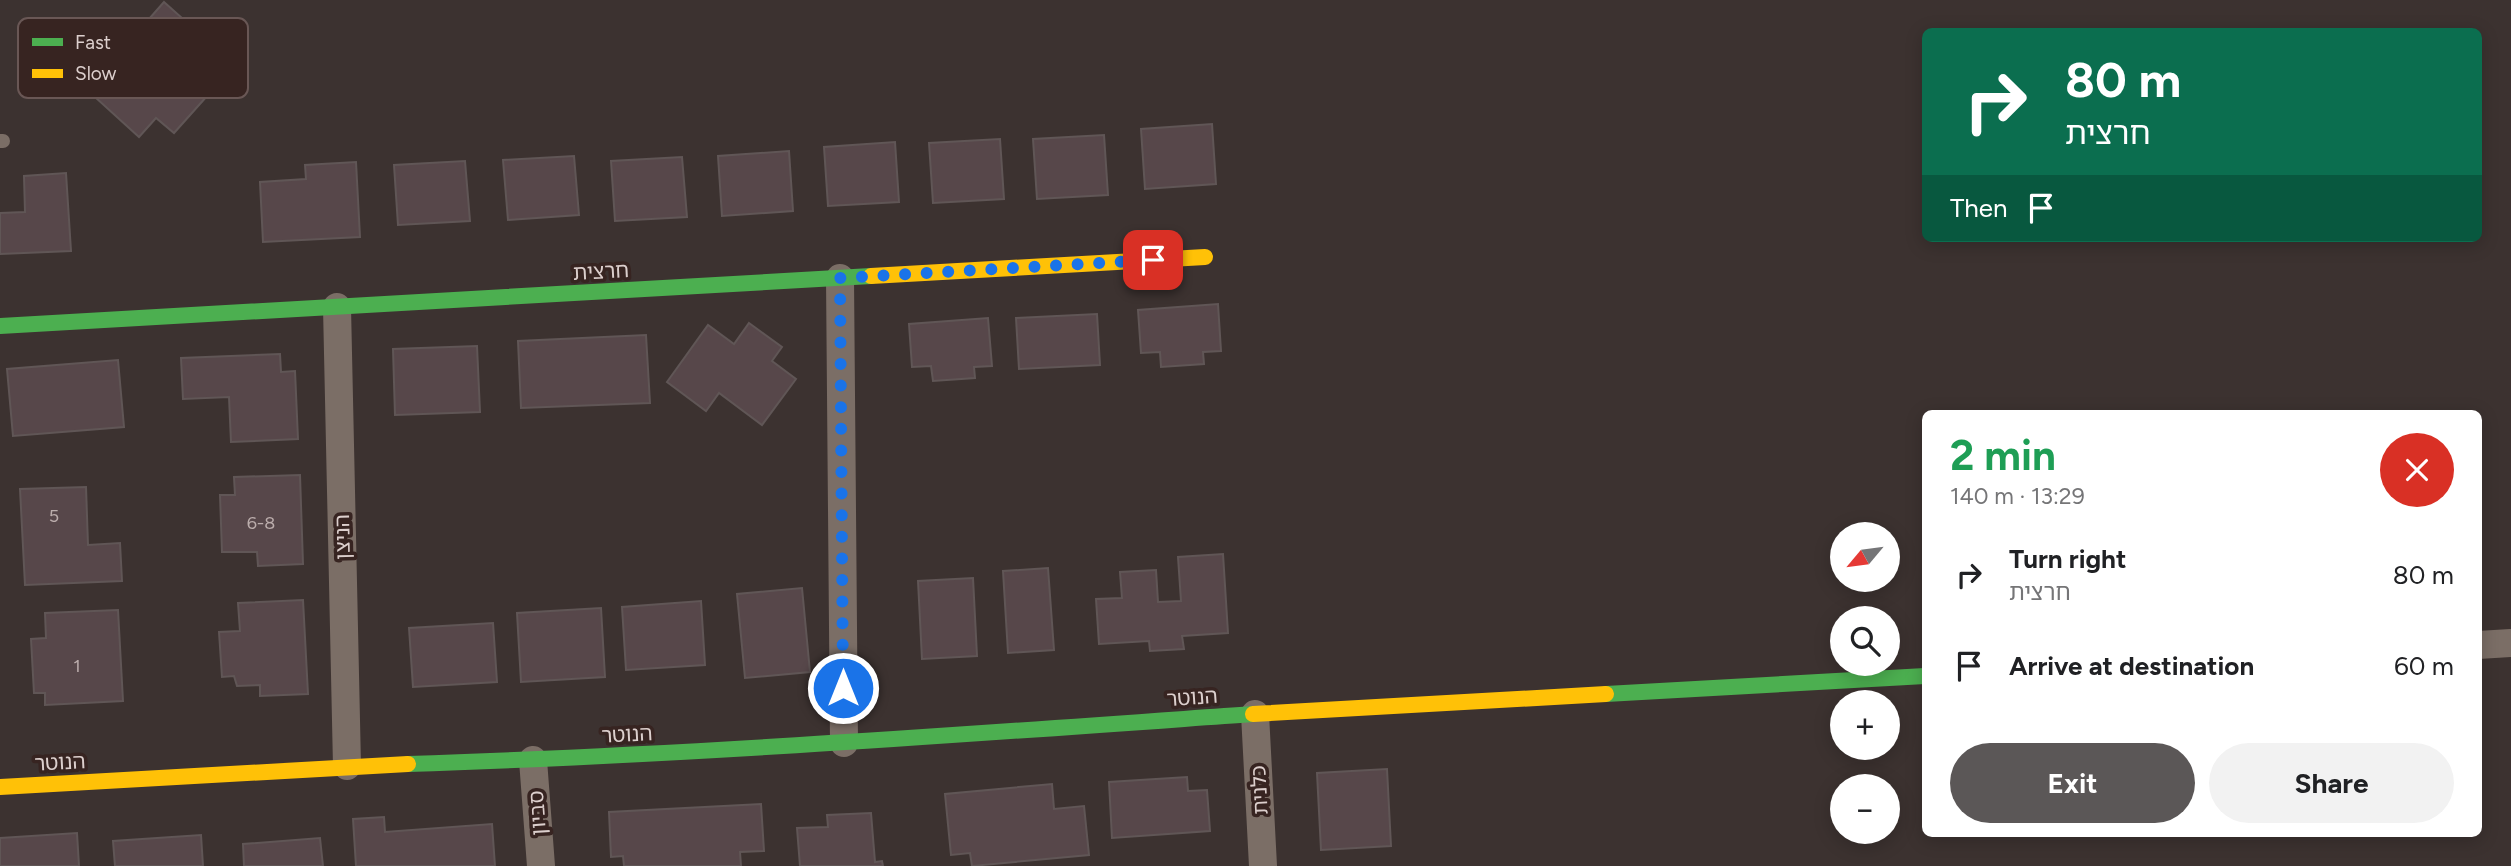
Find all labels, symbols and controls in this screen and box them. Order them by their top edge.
legend [18,18,248,98]
text: Fast [75,31,111,54]
text: 80 m [2065,50,2181,109]
icon: right [1950,56,2041,147]
text: Slow [75,62,117,85]
text: חרצית [2065,114,2151,152]
icon: arrive [2022,189,2060,227]
text: Then [1950,192,2008,224]
pin [1123,230,1183,290]
icon: arrive [1134,241,1172,279]
street label: חרצית [572,257,630,285]
text: 2 min [1950,430,2056,481]
button: close [2380,433,2454,507]
text: 140 m · 13:29 [1950,482,2085,510]
house number: 5 [49,505,59,527]
house number: 6-8 [247,512,275,534]
street label: הניצן [329,514,355,560]
north arrow [1830,522,1900,592]
map controls [1830,522,1900,844]
text: Turn right [2009,543,2126,575]
icon: right [1950,556,1988,594]
text: 80 m [2393,559,2454,591]
text: חרצית [2009,578,2071,606]
button: search [1830,606,1900,676]
icon: arrive [1950,647,1988,685]
text: Arrive at destination [2009,650,2254,682]
text: 60 m [2394,650,2454,682]
position arrow [806,651,880,725]
house number: 1 [73,655,81,677]
street label: הנוטר [1166,683,1218,711]
button: + [1830,690,1900,760]
street label: הנוטר [601,720,653,748]
button: Exit [1950,743,2195,823]
button: Share [2209,743,2454,823]
street label: הנוטר [34,748,86,776]
street label: כלנית [1245,765,1273,815]
button: − [1830,774,1900,844]
street label: סביון [523,790,551,836]

